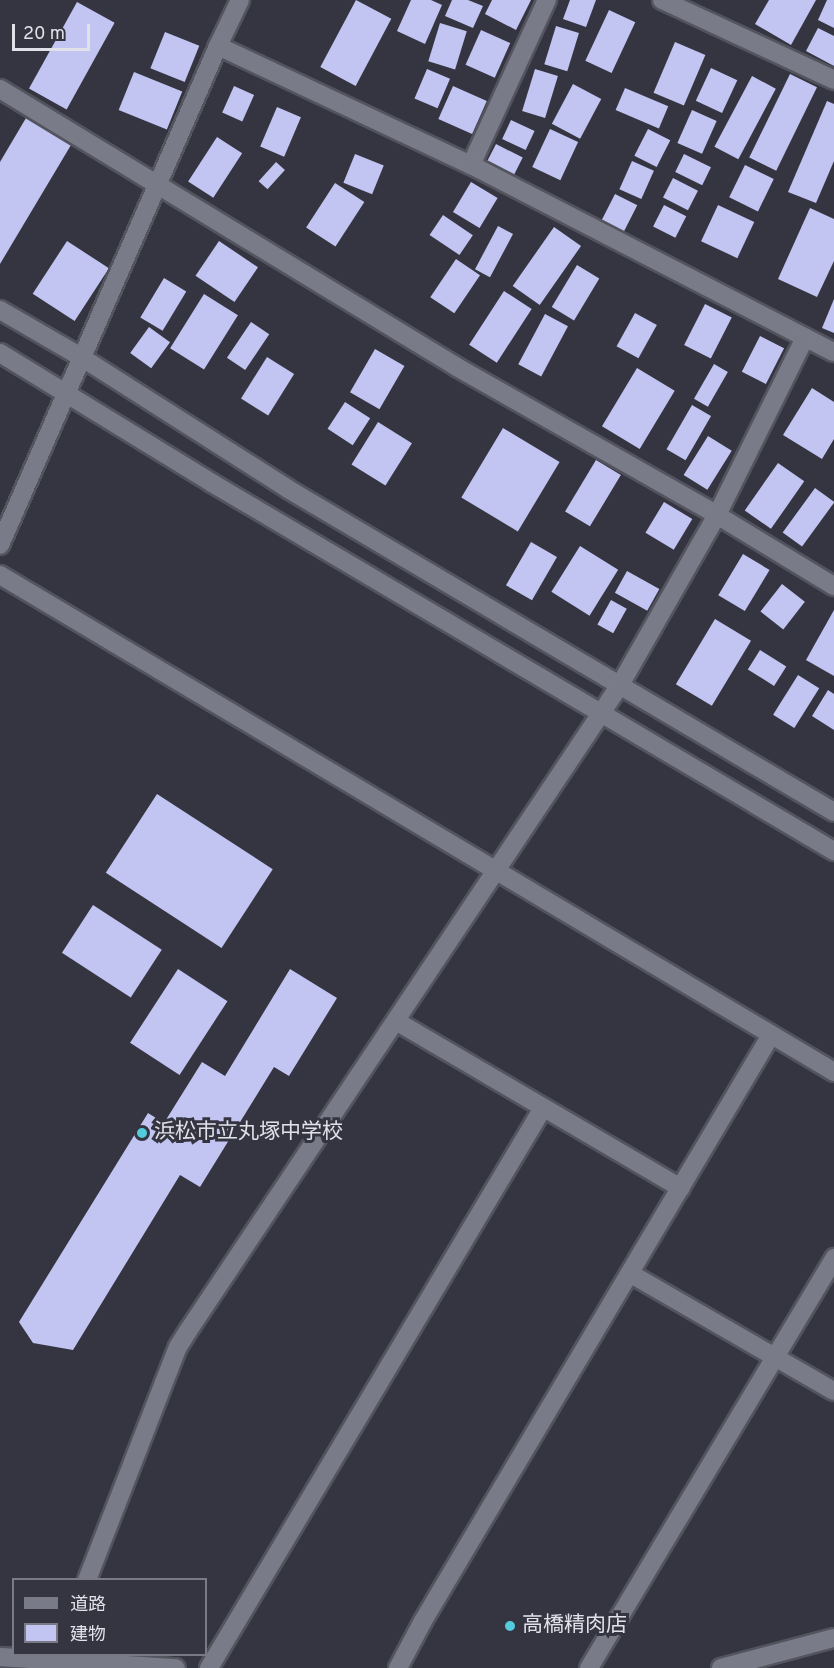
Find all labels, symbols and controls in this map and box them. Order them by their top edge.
scale bar [15,12,93,50]
text: 20 m [23,23,65,46]
place label: 浜松市立丸塚中学校 [154,1120,343,1146]
marker: 浜松市立丸塚中学校 [135,1126,149,1140]
legend [12,1578,207,1656]
text: 道路 [70,1594,106,1617]
place label: 高橋精肉店 [522,1613,627,1639]
marker: 高橋精肉店 [503,1619,517,1633]
text: 建物 [70,1624,106,1647]

